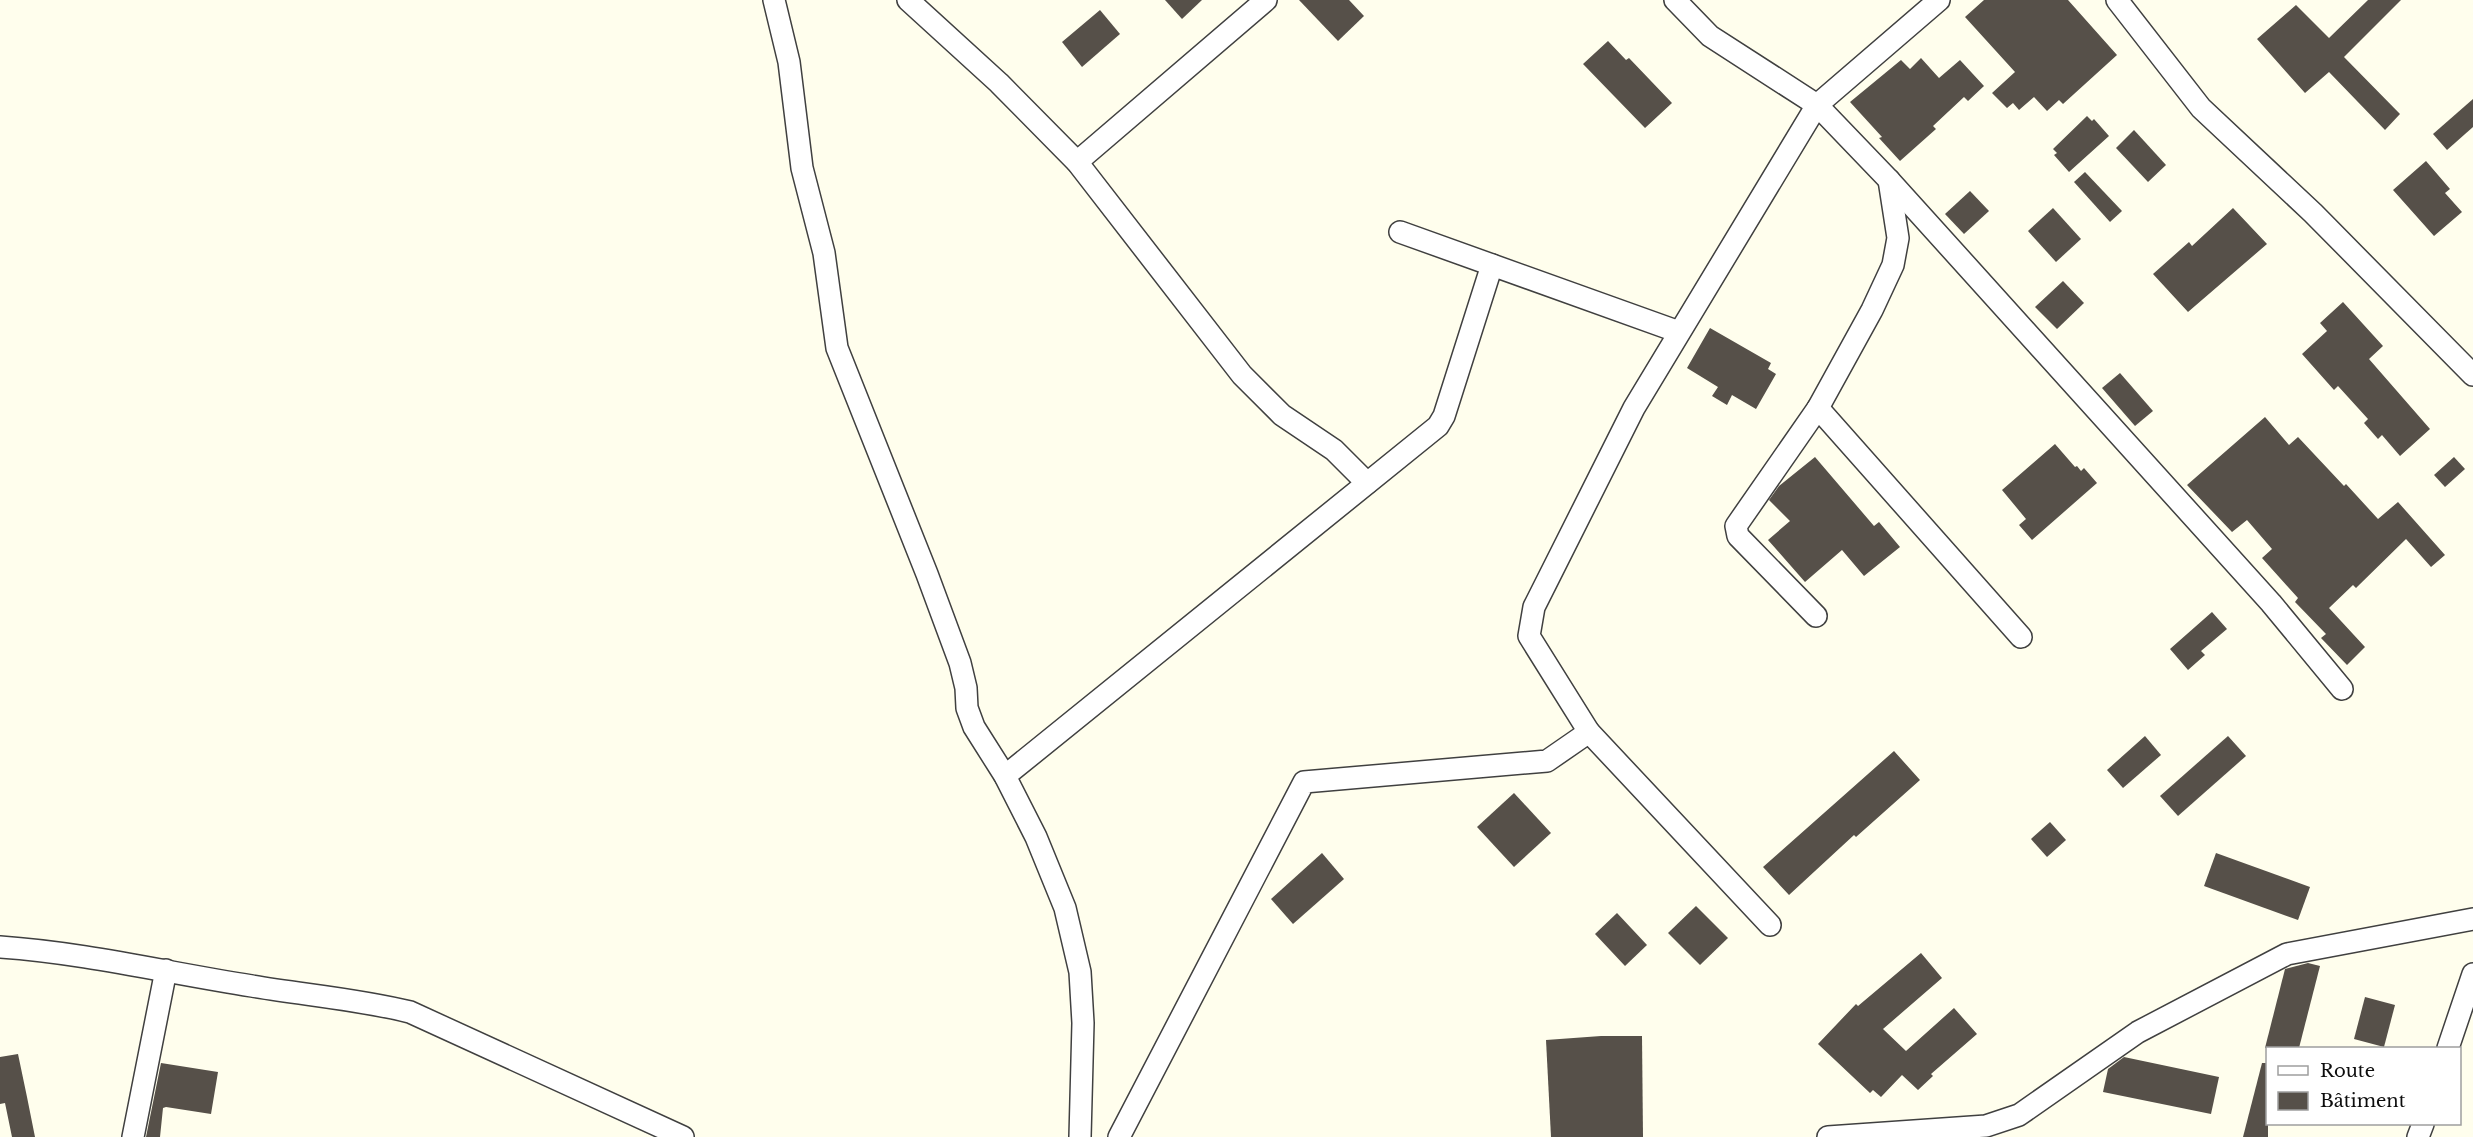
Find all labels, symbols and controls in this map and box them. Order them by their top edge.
legend [2266,1047,2461,1125]
text: Route [2320,1060,2375,1082]
text: Bâtiment [2320,1090,2406,1112]

